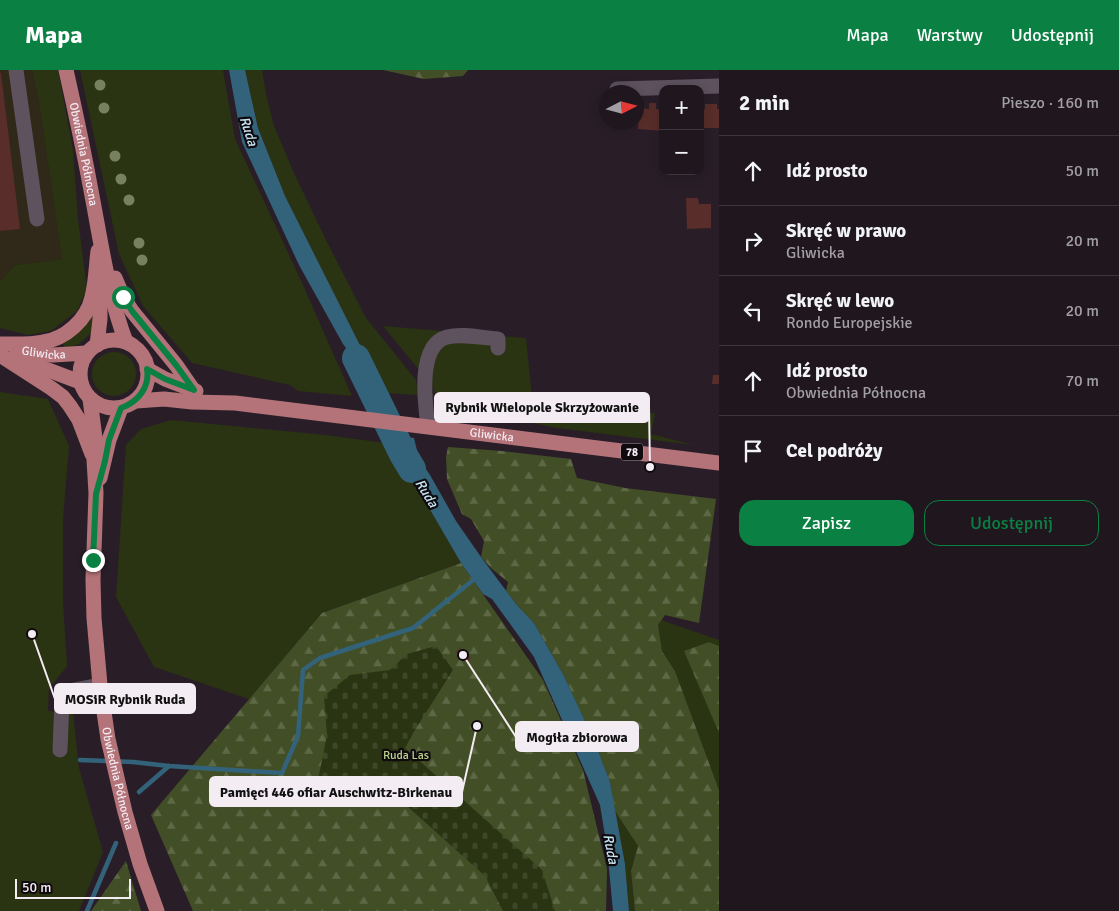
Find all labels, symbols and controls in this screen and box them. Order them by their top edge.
text: Mapa [25,20,83,50]
text: Mapa [846,24,889,46]
text: Warstwy [917,24,983,46]
text: Udostępnij [1011,24,1094,46]
north arrow [599,85,644,130]
map controls [659,85,704,175]
button: + [659,85,704,130]
text: 2 min [739,90,790,116]
text: Pieszo · 160 m [1001,93,1099,113]
street label: Obwiednia Północna [65,101,101,207]
water label: Ruda [236,114,262,149]
button: − [659,130,704,175]
icon: ahead [739,157,767,185]
text: Idź prosto [786,159,868,183]
text: 50 m [1065,161,1099,181]
text: Skręć w prawo [786,219,906,243]
icon: right [739,227,767,255]
text: 20 m [1065,231,1099,251]
text: Gliwicka [786,243,845,263]
route start [112,286,135,309]
text: Skręć w lewo [786,289,894,313]
icon: left [739,297,767,325]
text: 20 m [1065,301,1099,321]
text: Rondo Europejskie [786,313,912,333]
street label: Gliwicka [21,343,66,363]
text: Idź prosto [786,359,868,383]
icon: ahead [739,367,767,395]
text: 70 m [1065,371,1099,391]
text: Obwiednia Północna [786,383,926,403]
callout: Rybnik Wielopole Skrzyżowanie [435,393,649,422]
text: Rybnik Wielopole Skrzyżowanie [445,399,639,416]
street label: Gliwicka [469,425,515,445]
icon: arrive [739,437,767,465]
text: Cel podróży [786,439,882,463]
road number: 78 [621,444,643,461]
water label: Ruda [411,476,442,511]
button: Zapisz [739,500,914,546]
button: Udostępnij [924,500,1099,546]
route end [82,549,105,572]
callout: MOSiR Rybnik Ruda [55,684,195,713]
text: MOSiR Rybnik Ruda [65,691,185,708]
callout: Mogiła zbiorowa [516,722,638,751]
street label: Obwiednia Północna [98,726,137,832]
text: Mogiła zbiorowa [526,729,628,746]
park label: Ruda Las [383,748,429,763]
callout: Pamięci 446 ofiar Auschwitz-Birkenau [210,777,462,806]
text: Pamięci 446 ofiar Auschwitz-Birkenau [220,784,452,801]
water label: Ruda [599,833,622,866]
scale bar [15,876,131,899]
text: 50 m [22,879,51,896]

